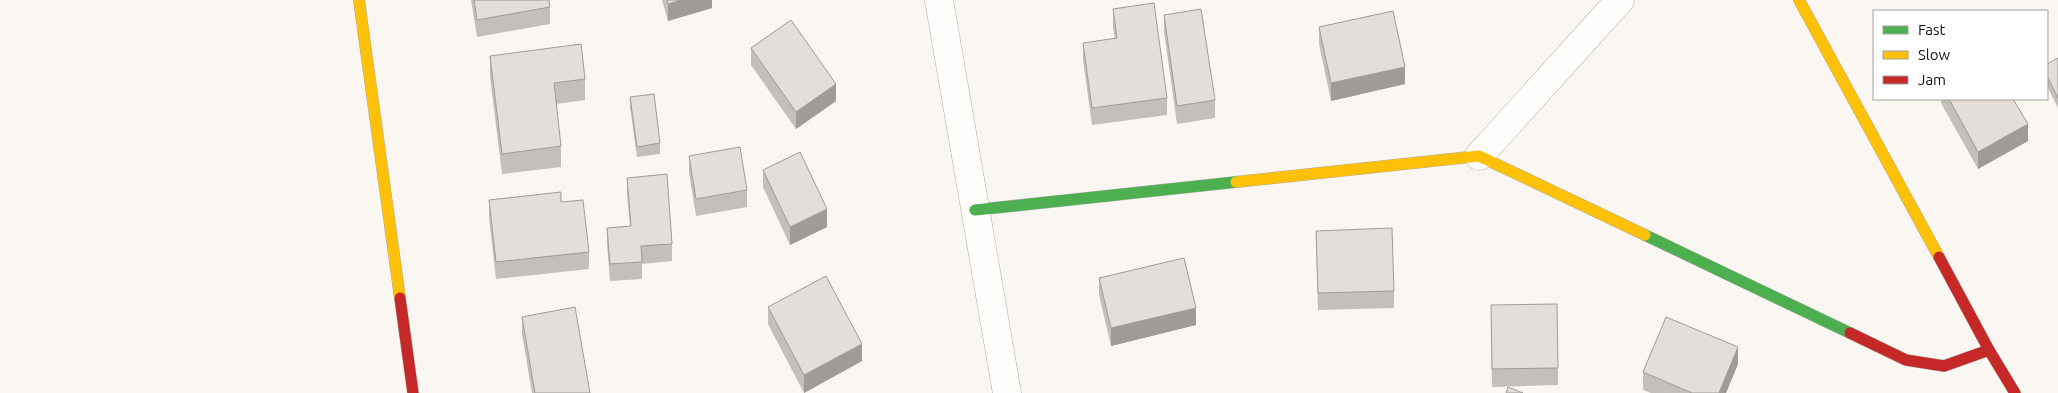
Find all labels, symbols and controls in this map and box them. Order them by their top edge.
legend [1873,10,2048,100]
text: Fast [1918,21,1946,38]
text: Slow [1918,46,1951,63]
text: Jam [1918,71,1946,88]

